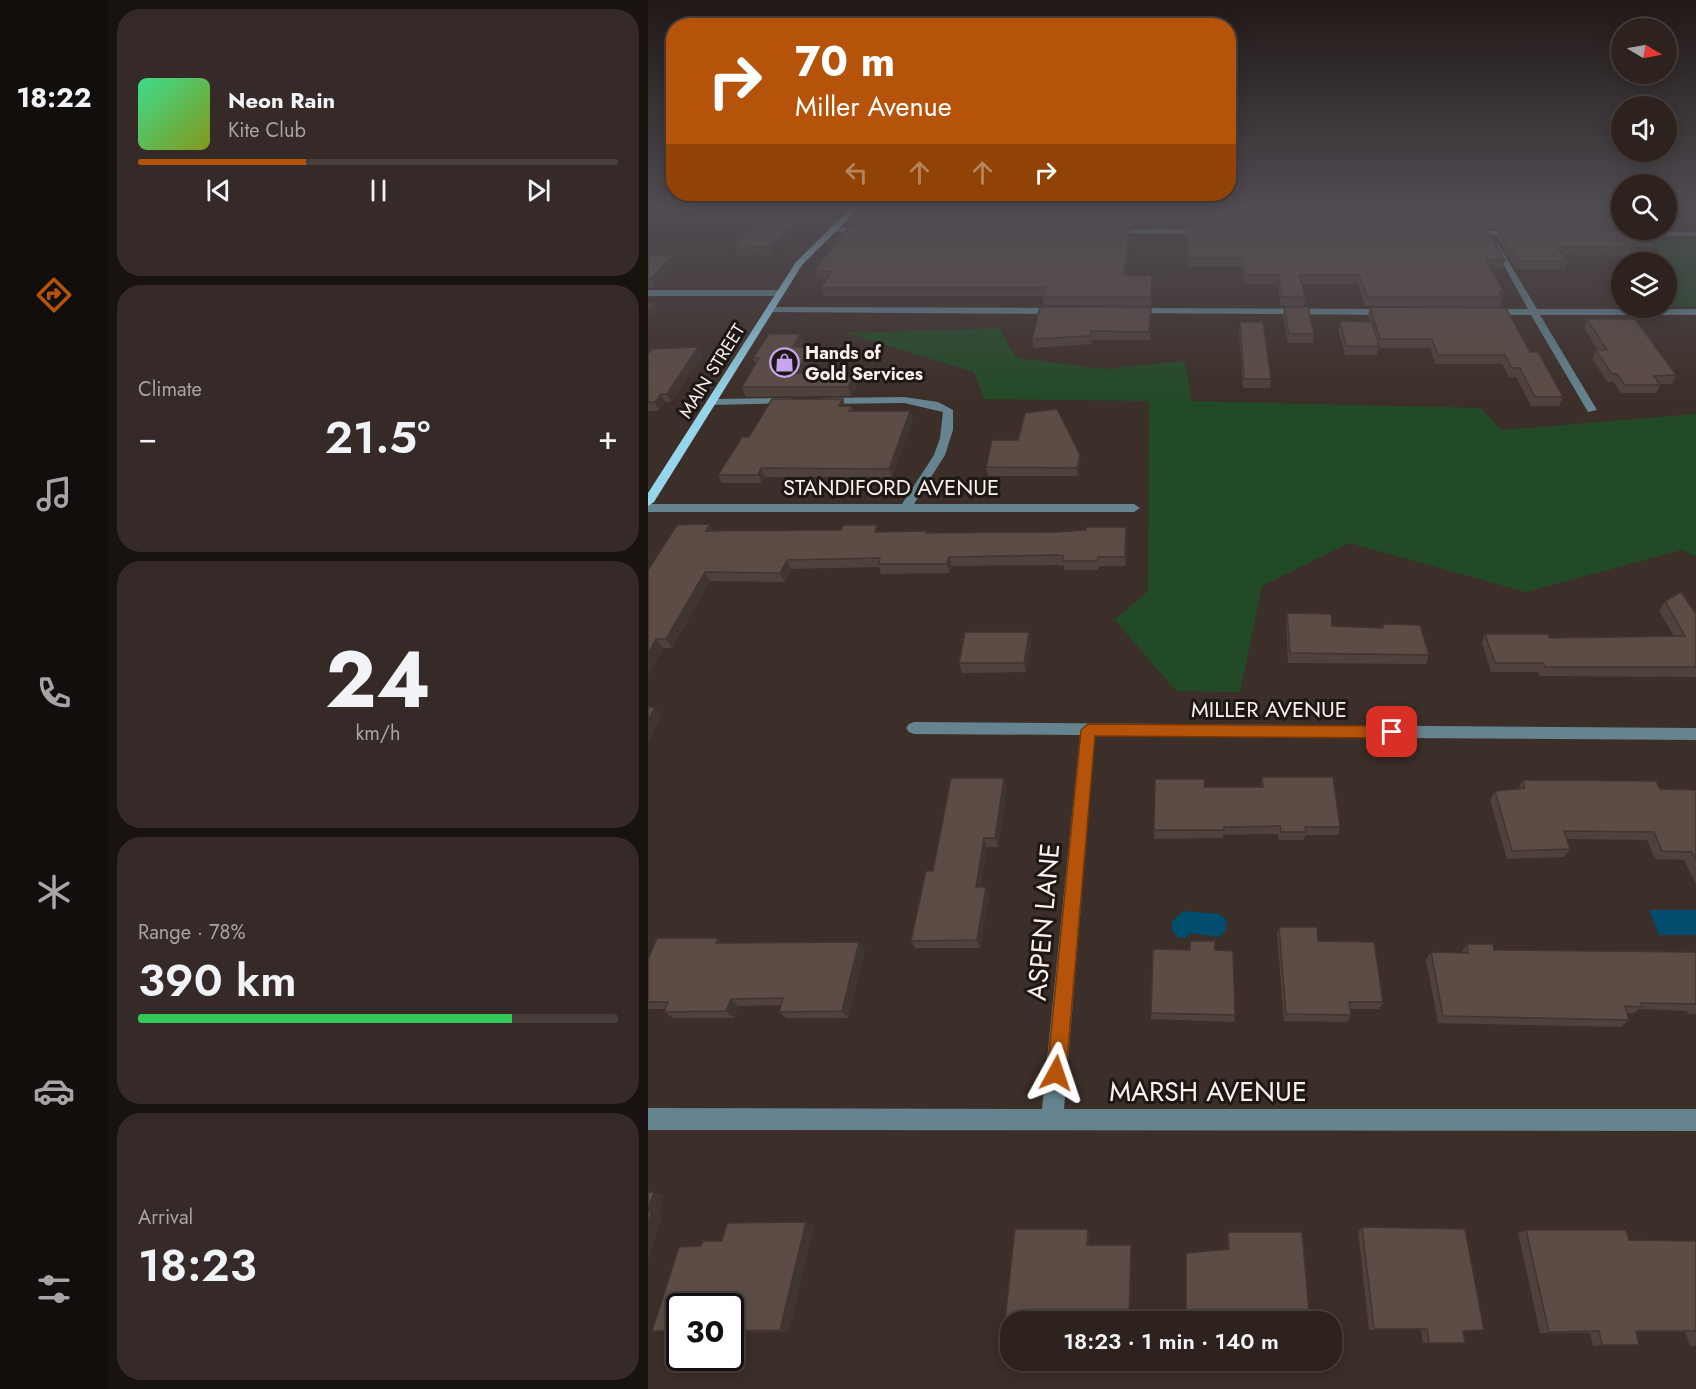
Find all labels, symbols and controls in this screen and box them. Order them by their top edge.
north arrow [1611,18,1677,84]
map controls [1611,18,1677,318]
text: 70 m [795,31,895,92]
icon: right [696,42,774,120]
text: 18:22 [17,78,91,117]
text: Neon Rain [228,84,335,116]
text: Miller Avenue [795,87,952,126]
button: sound [1611,96,1677,162]
text: Kite Club [228,116,306,145]
icon: left [840,156,873,189]
icon: ahead [903,156,936,189]
icon: ahead [966,156,999,189]
icon: right [1029,156,1062,189]
icon: previous [202,174,235,207]
icon: pause [362,174,395,207]
icon: next [522,174,555,207]
button: search [1611,174,1677,240]
button: layers [1611,252,1677,318]
icon: directions [33,274,75,316]
street label: MAIN STREET [673,318,752,423]
place label: Hands of Gold Services [805,340,923,387]
shop icon: Hands of Gold Services [768,347,800,379]
text: Climate [138,375,202,404]
text: 21.5° [325,405,430,470]
text: − [138,414,157,461]
text: + [598,414,618,461]
street label: STANDIFORD AVENUE [783,471,999,503]
icon: music [33,473,75,515]
text: 24 [325,624,431,736]
icon: phone [33,672,75,714]
street label: MILLER AVENUE [1191,693,1347,725]
pin [1366,706,1417,757]
icon: arrive [1375,715,1408,748]
text: km/h [355,719,401,748]
street label: ASPEN LANE [1017,842,1069,1002]
icon: climate [33,871,75,913]
text: Range · 78% [138,918,245,947]
text: 390 km [138,948,297,1013]
position arrow [1024,1041,1088,1105]
icon: car [33,1070,75,1112]
street label: MARSH AVENUE [1109,1072,1307,1111]
text: Arrival [138,1203,193,1232]
text: 18:23 [138,1233,257,1298]
icon: filters [33,1268,75,1310]
speed limit sign: 30 [666,1293,744,1371]
text: 18:23 · 1 min · 140 m [1063,1325,1279,1357]

